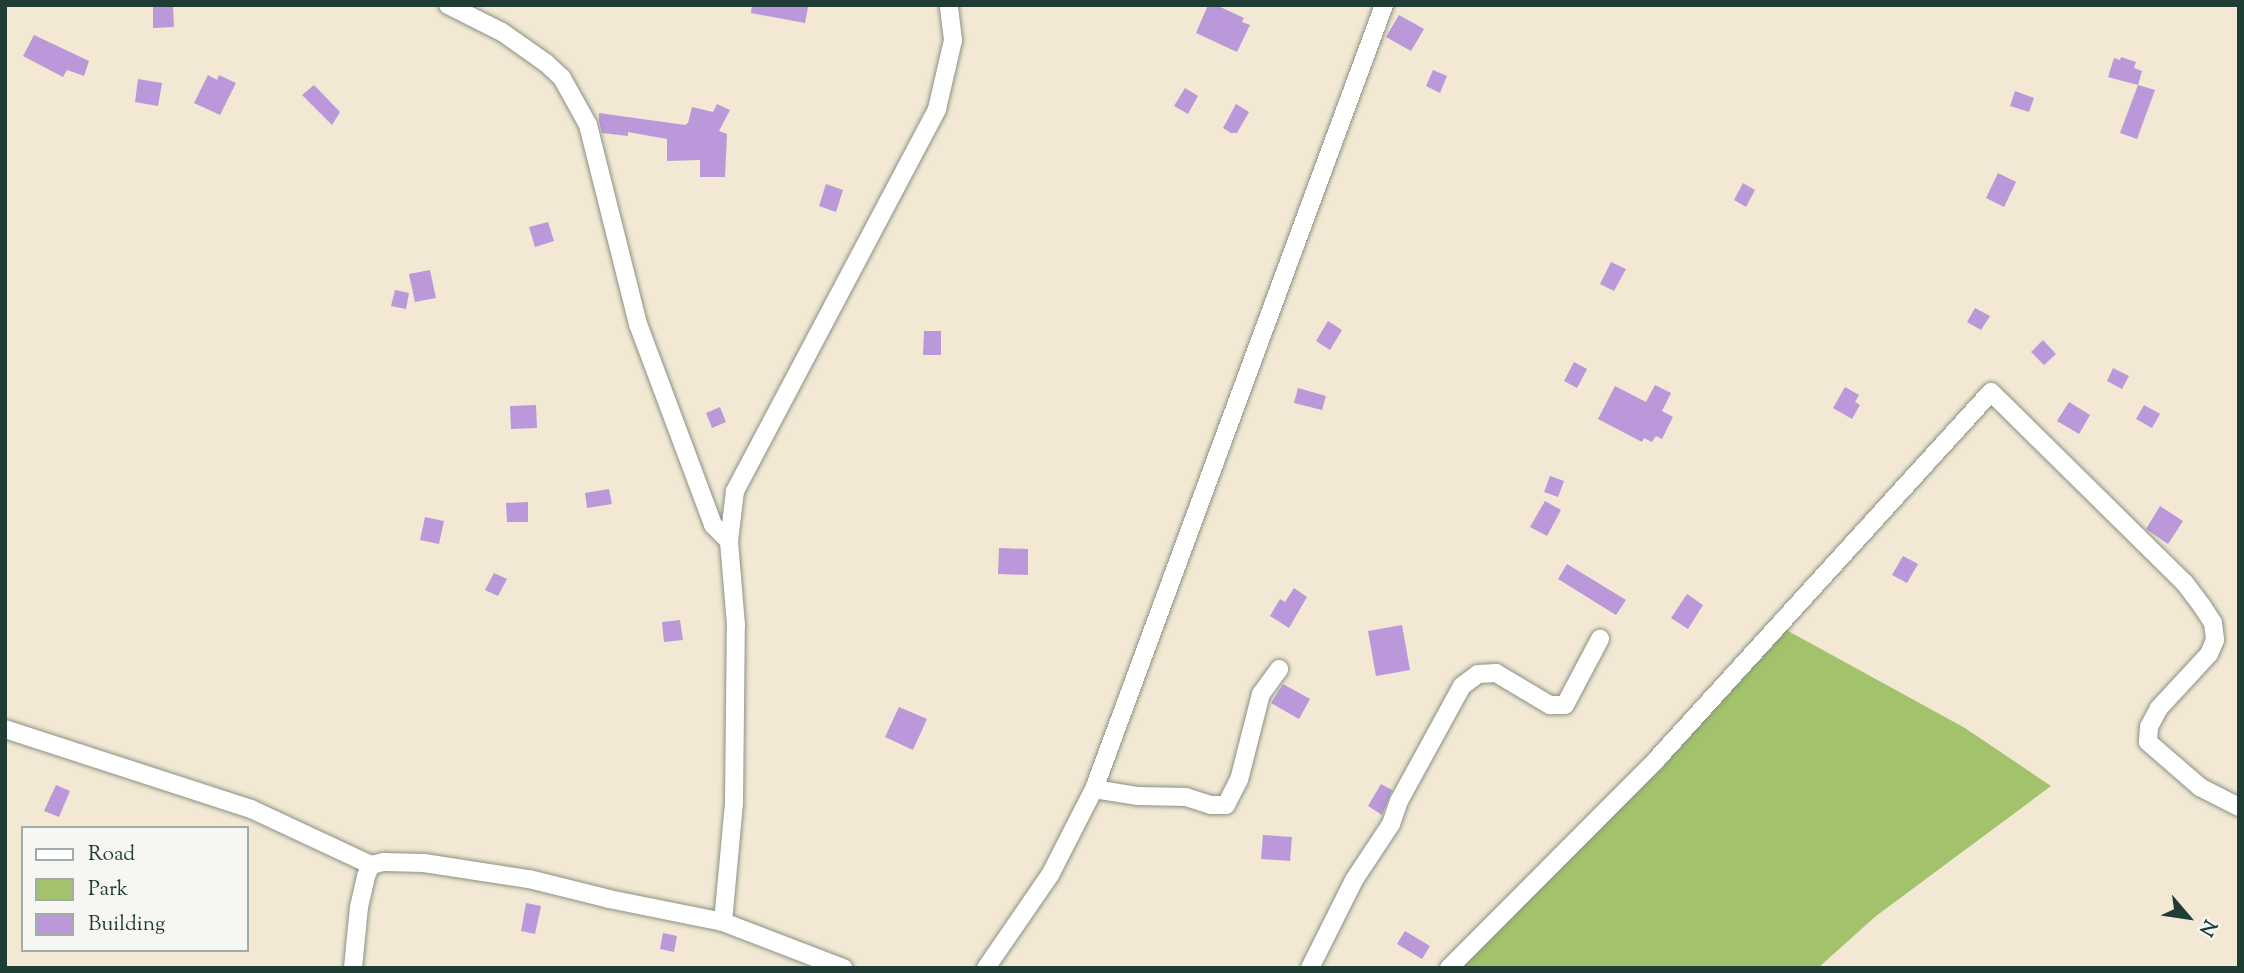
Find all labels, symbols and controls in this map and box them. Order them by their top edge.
legend [21,826,248,952]
text: Road [88,840,135,870]
text: Park [88,875,128,905]
north arrow [2153,882,2223,952]
text: Building [88,910,165,940]
text: N [2191,914,2222,941]

